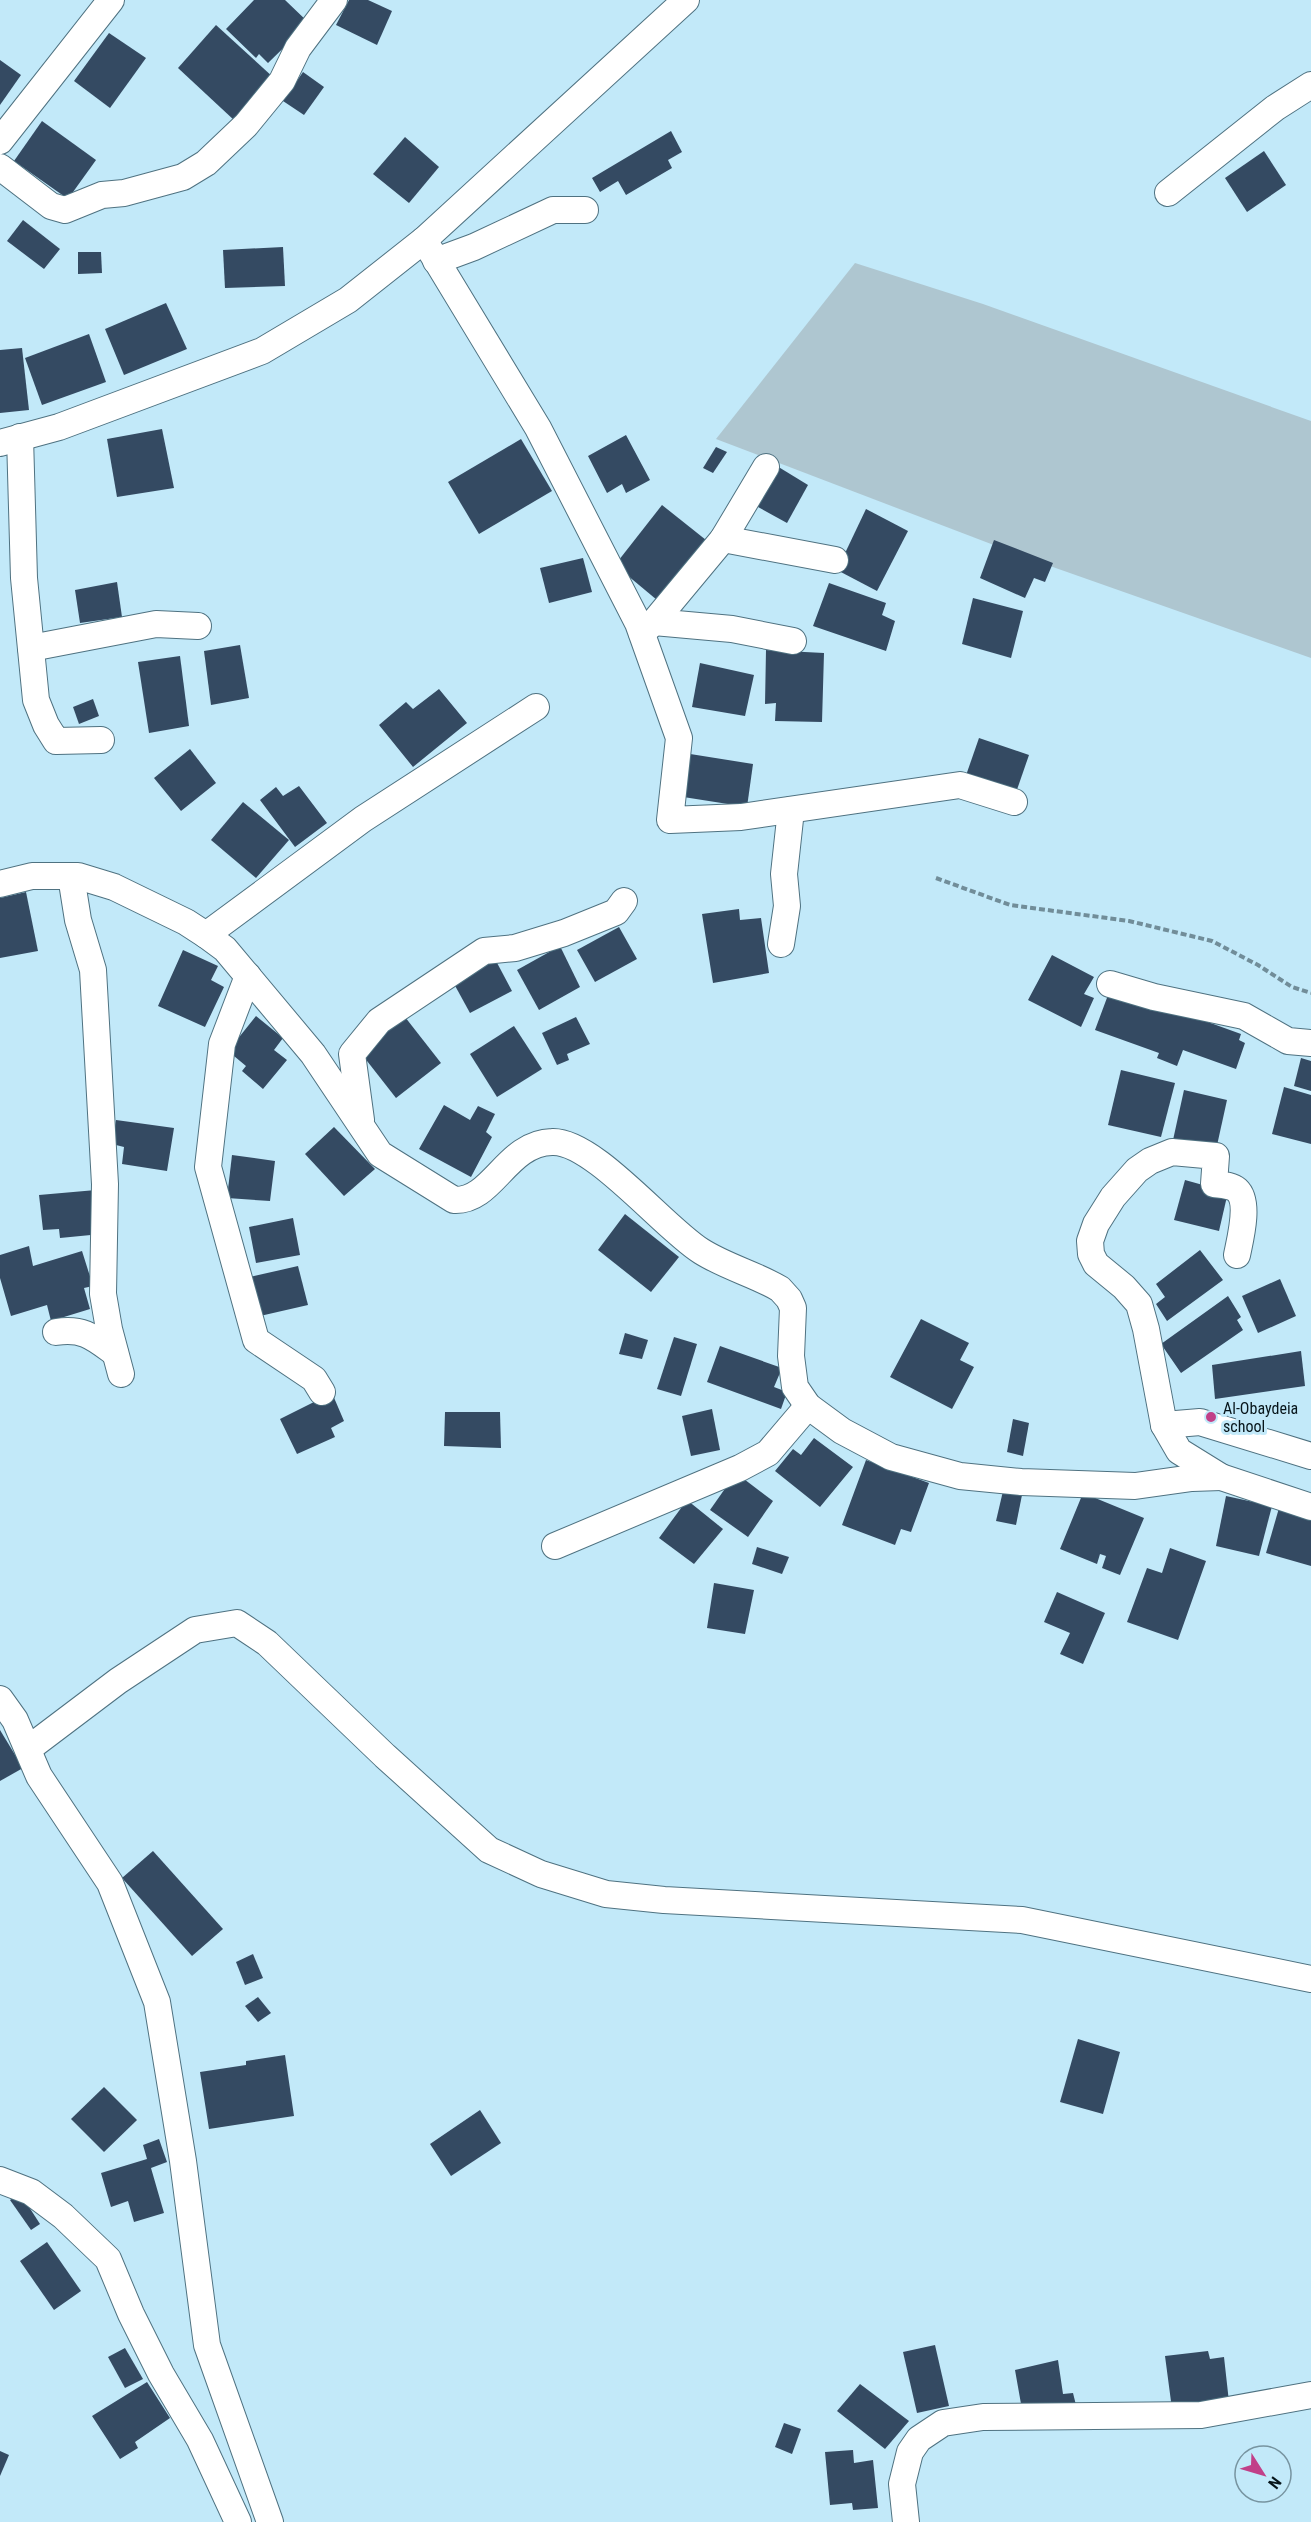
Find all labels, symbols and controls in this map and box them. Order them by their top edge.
place label: Al-Obaydeia school [1223,1399,1298,1436]
marker: Al-Obaydeia school [1204,1410,1218,1424]
north arrow [1233,2444,1293,2504]
text: N [1264,2473,1285,2492]

